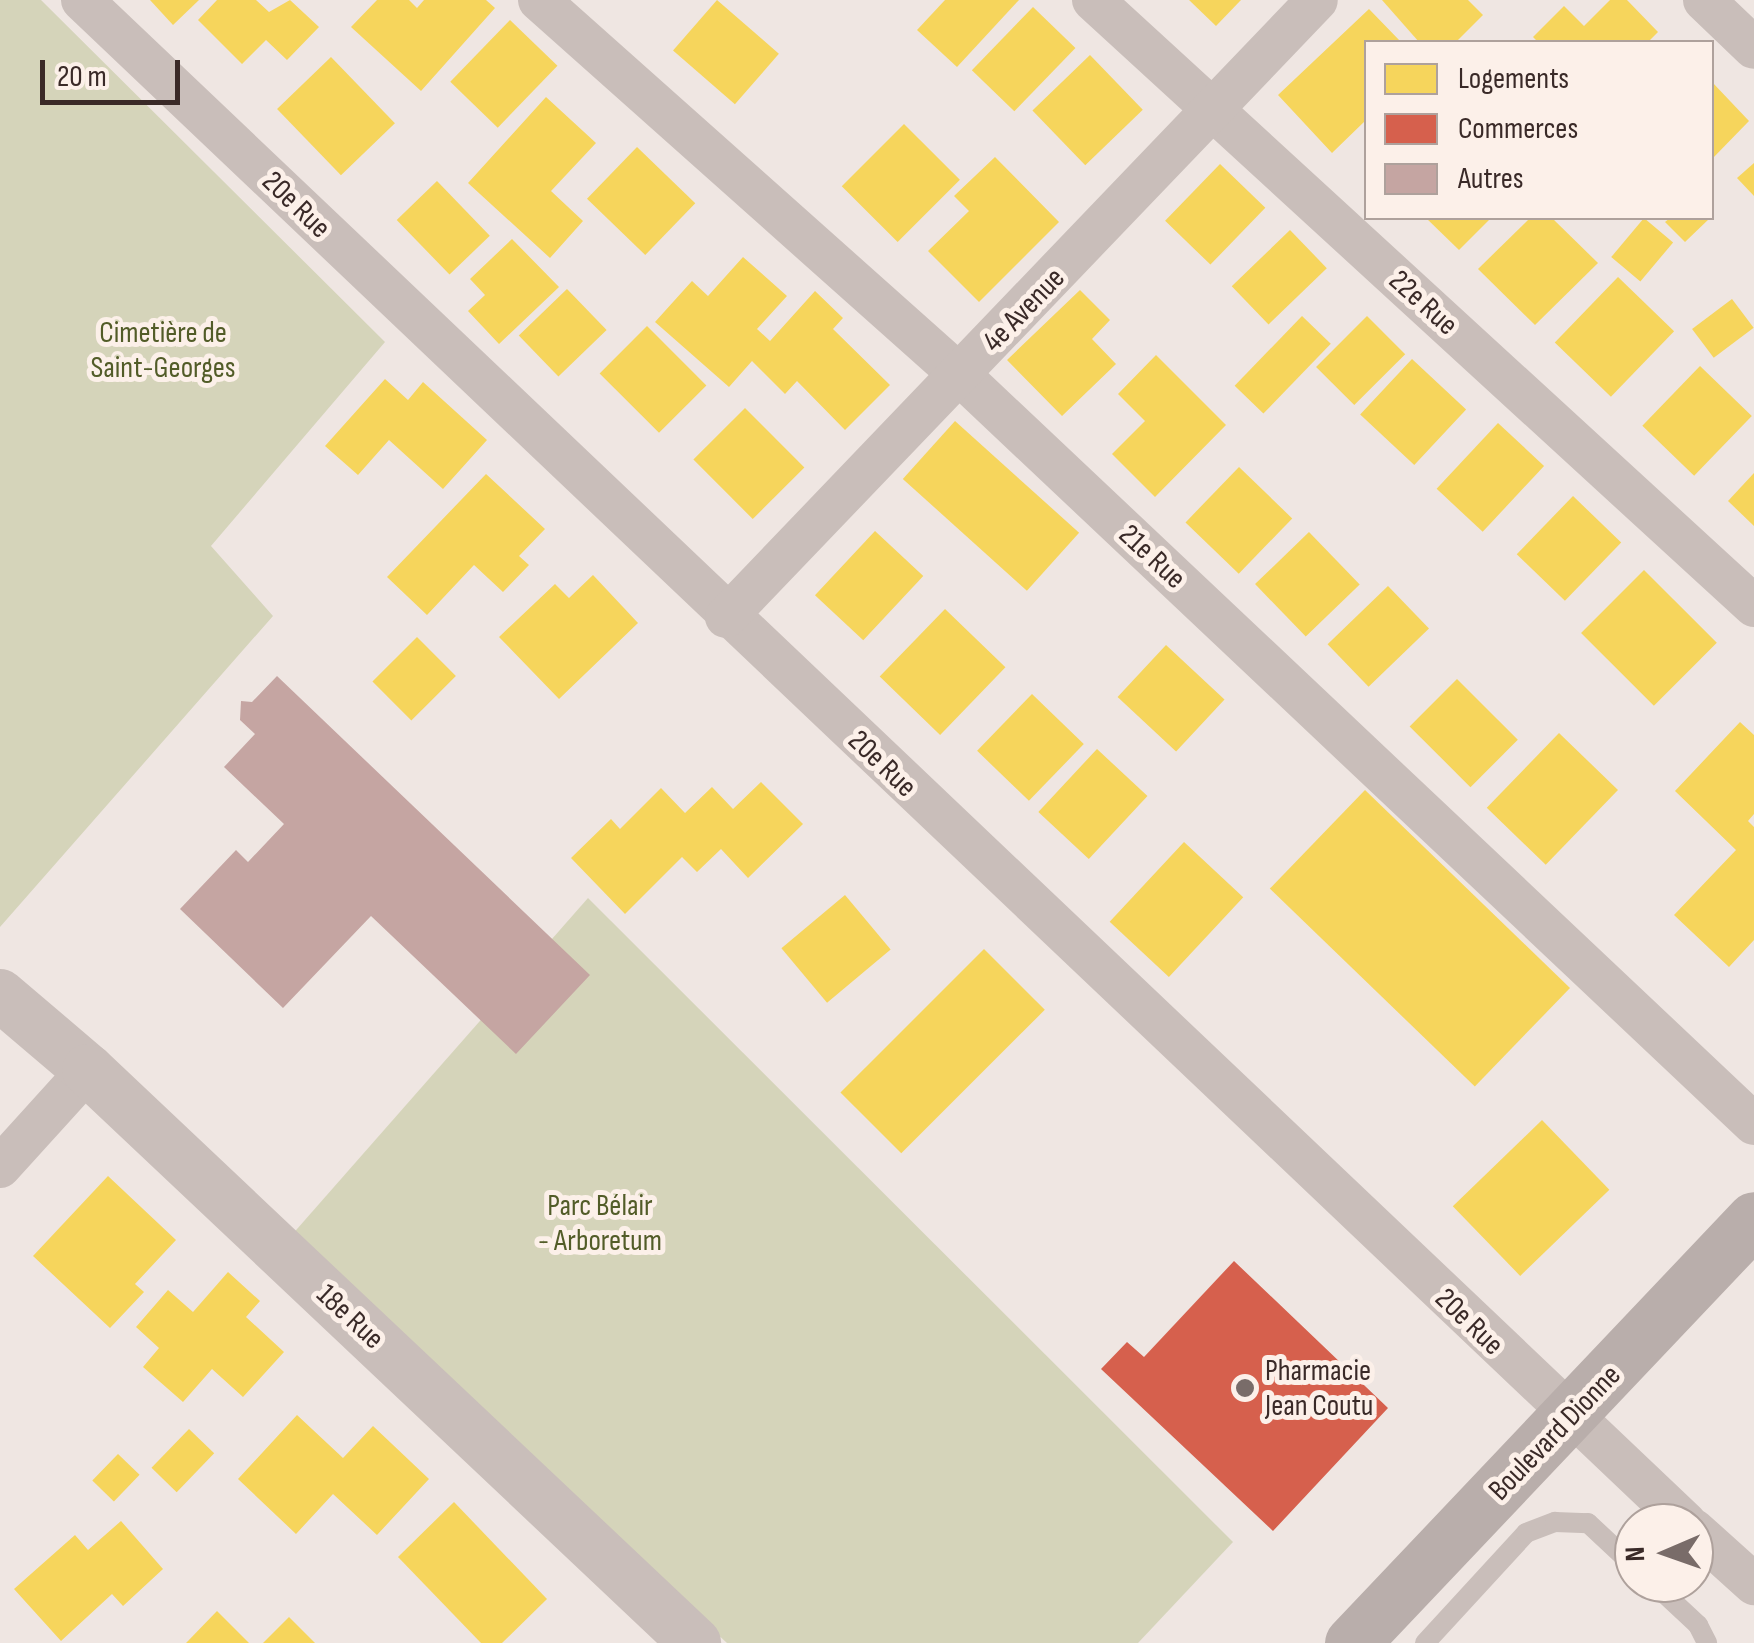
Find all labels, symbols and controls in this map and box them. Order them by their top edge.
scale bar [45,40,185,102]
legend [1364,40,1714,220]
text: 20 m [57,59,107,95]
text: Logements [1458,61,1569,97]
text: Commerces [1458,111,1578,147]
text: Autres [1458,161,1524,197]
street label: 20e Rue [254,164,338,246]
street label: 4e Avenue [975,261,1073,359]
street label: 22e Rue [1381,263,1465,343]
park label: Cimetière de Saint-Georges [90,315,236,386]
street label: 21e Rue [1111,517,1193,597]
street label: 20e Rue [840,723,924,805]
park label: Parc Bélair - Arboretum [538,1188,662,1258]
street label: 18e Rue [309,1277,391,1357]
street label: 20e Rue [1427,1281,1511,1363]
place label: Pharmacie Jean Coutu [1265,1353,1373,1424]
street label: Boulevard Dionne [1481,1358,1629,1508]
marker: Pharmacie Jean Coutu [1234,1377,1256,1399]
north arrow [1614,1503,1714,1603]
text: N [1619,1546,1652,1562]

